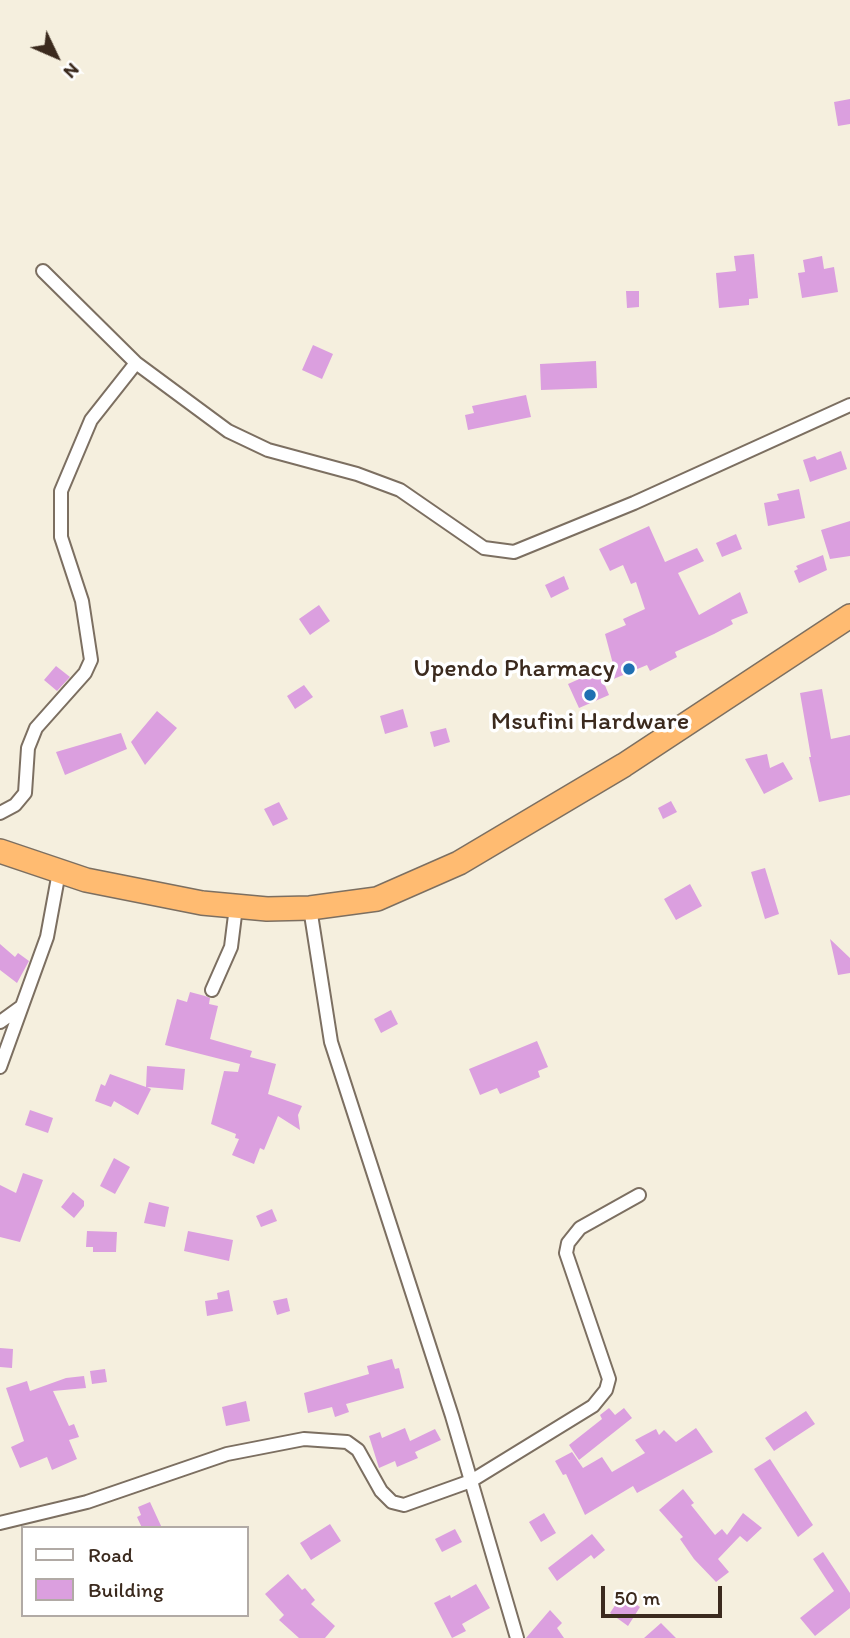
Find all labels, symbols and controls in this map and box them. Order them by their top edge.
north arrow [21,21,91,91]
text: N [59,58,84,84]
place label: Upendo Pharmacy [413,653,615,685]
marker: Upendo Pharmacy [621,661,637,677]
marker: Msufini Hardware [582,687,598,703]
place label: Msufini Hardware [491,706,689,738]
legend [21,1526,248,1617]
text: Road [88,1542,133,1567]
scale bar [605,1572,726,1616]
text: Building [88,1577,164,1602]
text: 50 m [614,1585,660,1610]

